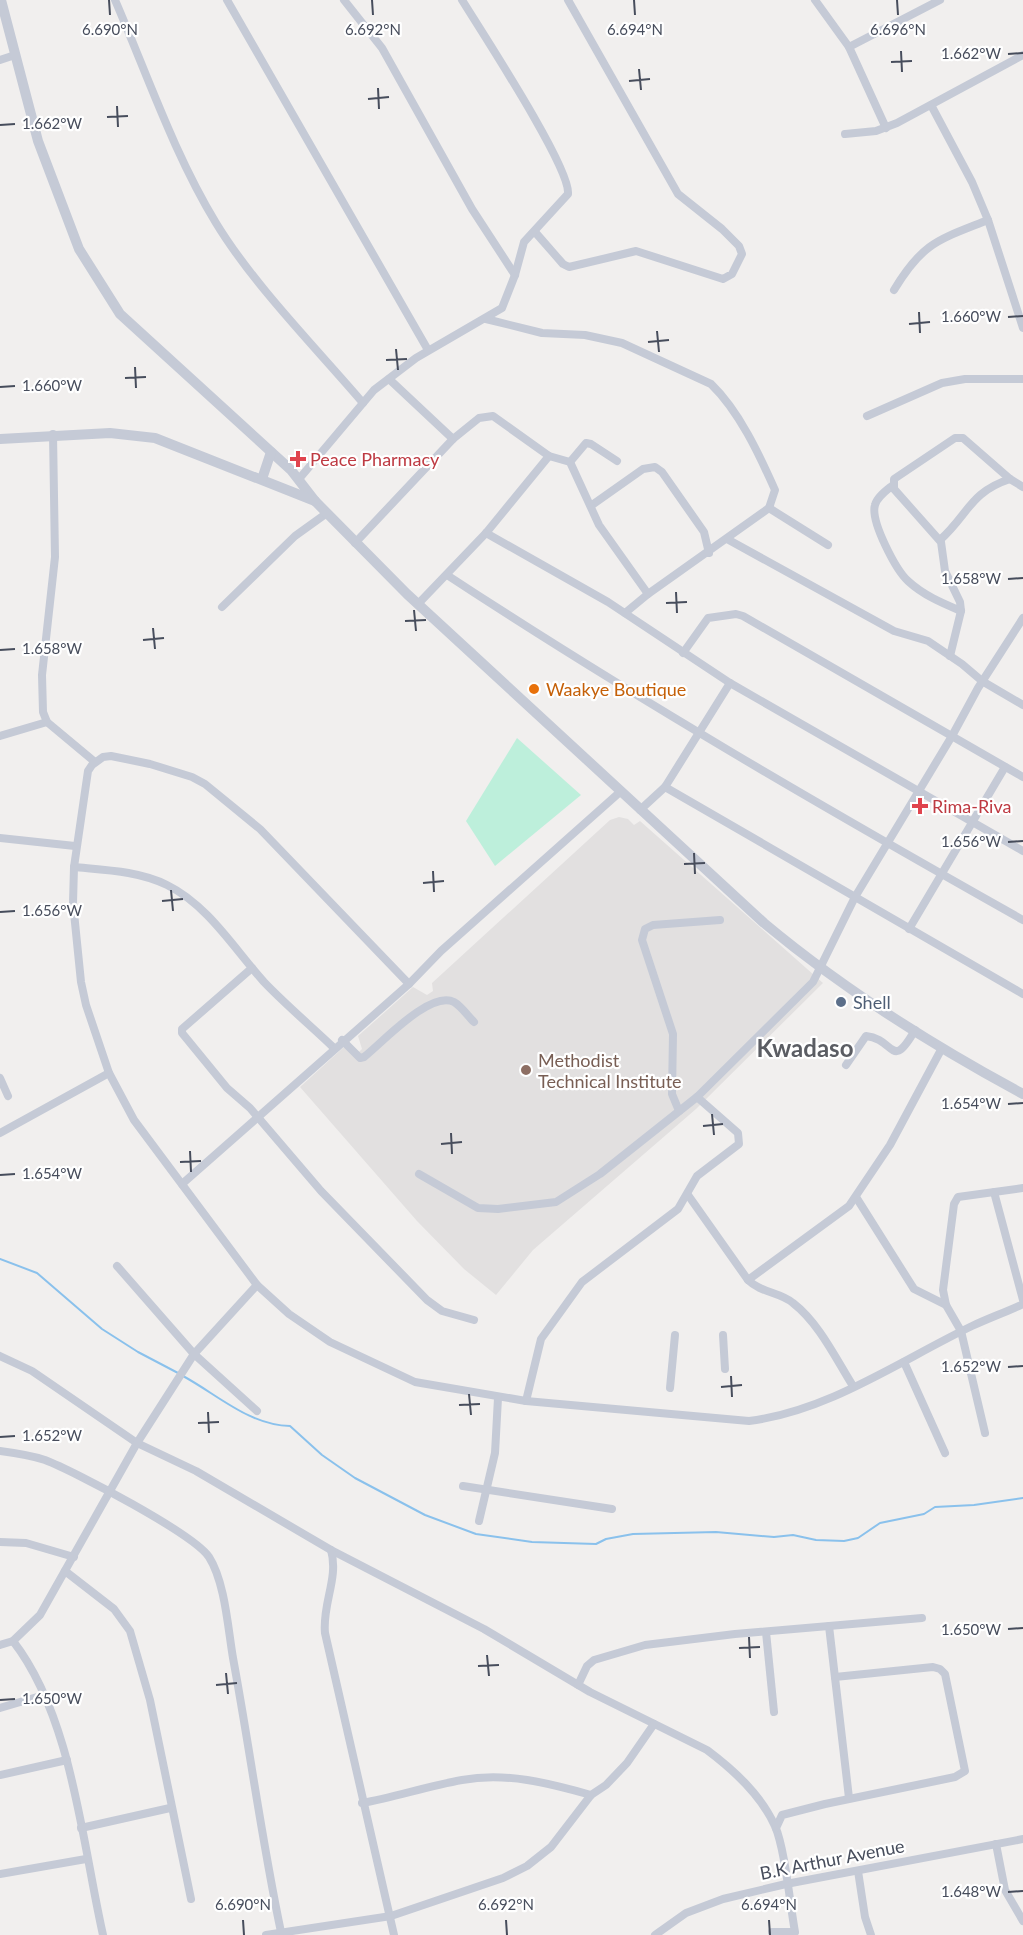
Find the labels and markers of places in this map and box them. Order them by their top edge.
place label: Peace Pharmacy [310,448,440,470]
marker: Peace Pharmacy [291,452,305,466]
place label: Waakye Boutique [546,678,686,700]
marker: Waakye Boutique [527,682,541,696]
place label: Rima-Riva [932,795,1011,817]
marker: Rima-Riva [913,799,927,813]
place label: Shell [853,991,891,1013]
marker: Shell [834,995,848,1009]
place label: Methodist Technical Institute [538,1049,682,1092]
marker: Methodist Technical Institute [519,1063,533,1077]

